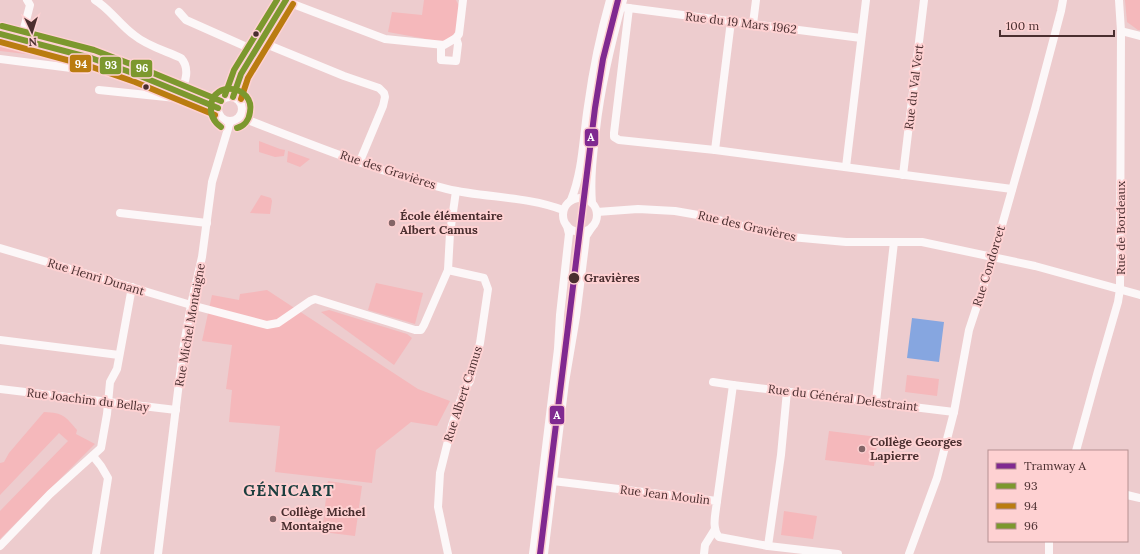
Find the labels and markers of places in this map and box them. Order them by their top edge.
unlabelled marker [251,29,261,39]
unlabelled marker [141,82,151,92]
place label: École élémentaire Albert Camus [400,208,503,237]
marker: École élémentaire Albert Camus [387,218,397,228]
place label: Gravières [584,270,640,285]
marker: Gravières [567,271,581,285]
place label: Collège Georges Lapierre [870,434,962,463]
marker: Collège Georges Lapierre [857,444,867,454]
place label: Collège Michel Montaigne [281,504,366,533]
marker: Collège Michel Montaigne [268,514,278,524]

